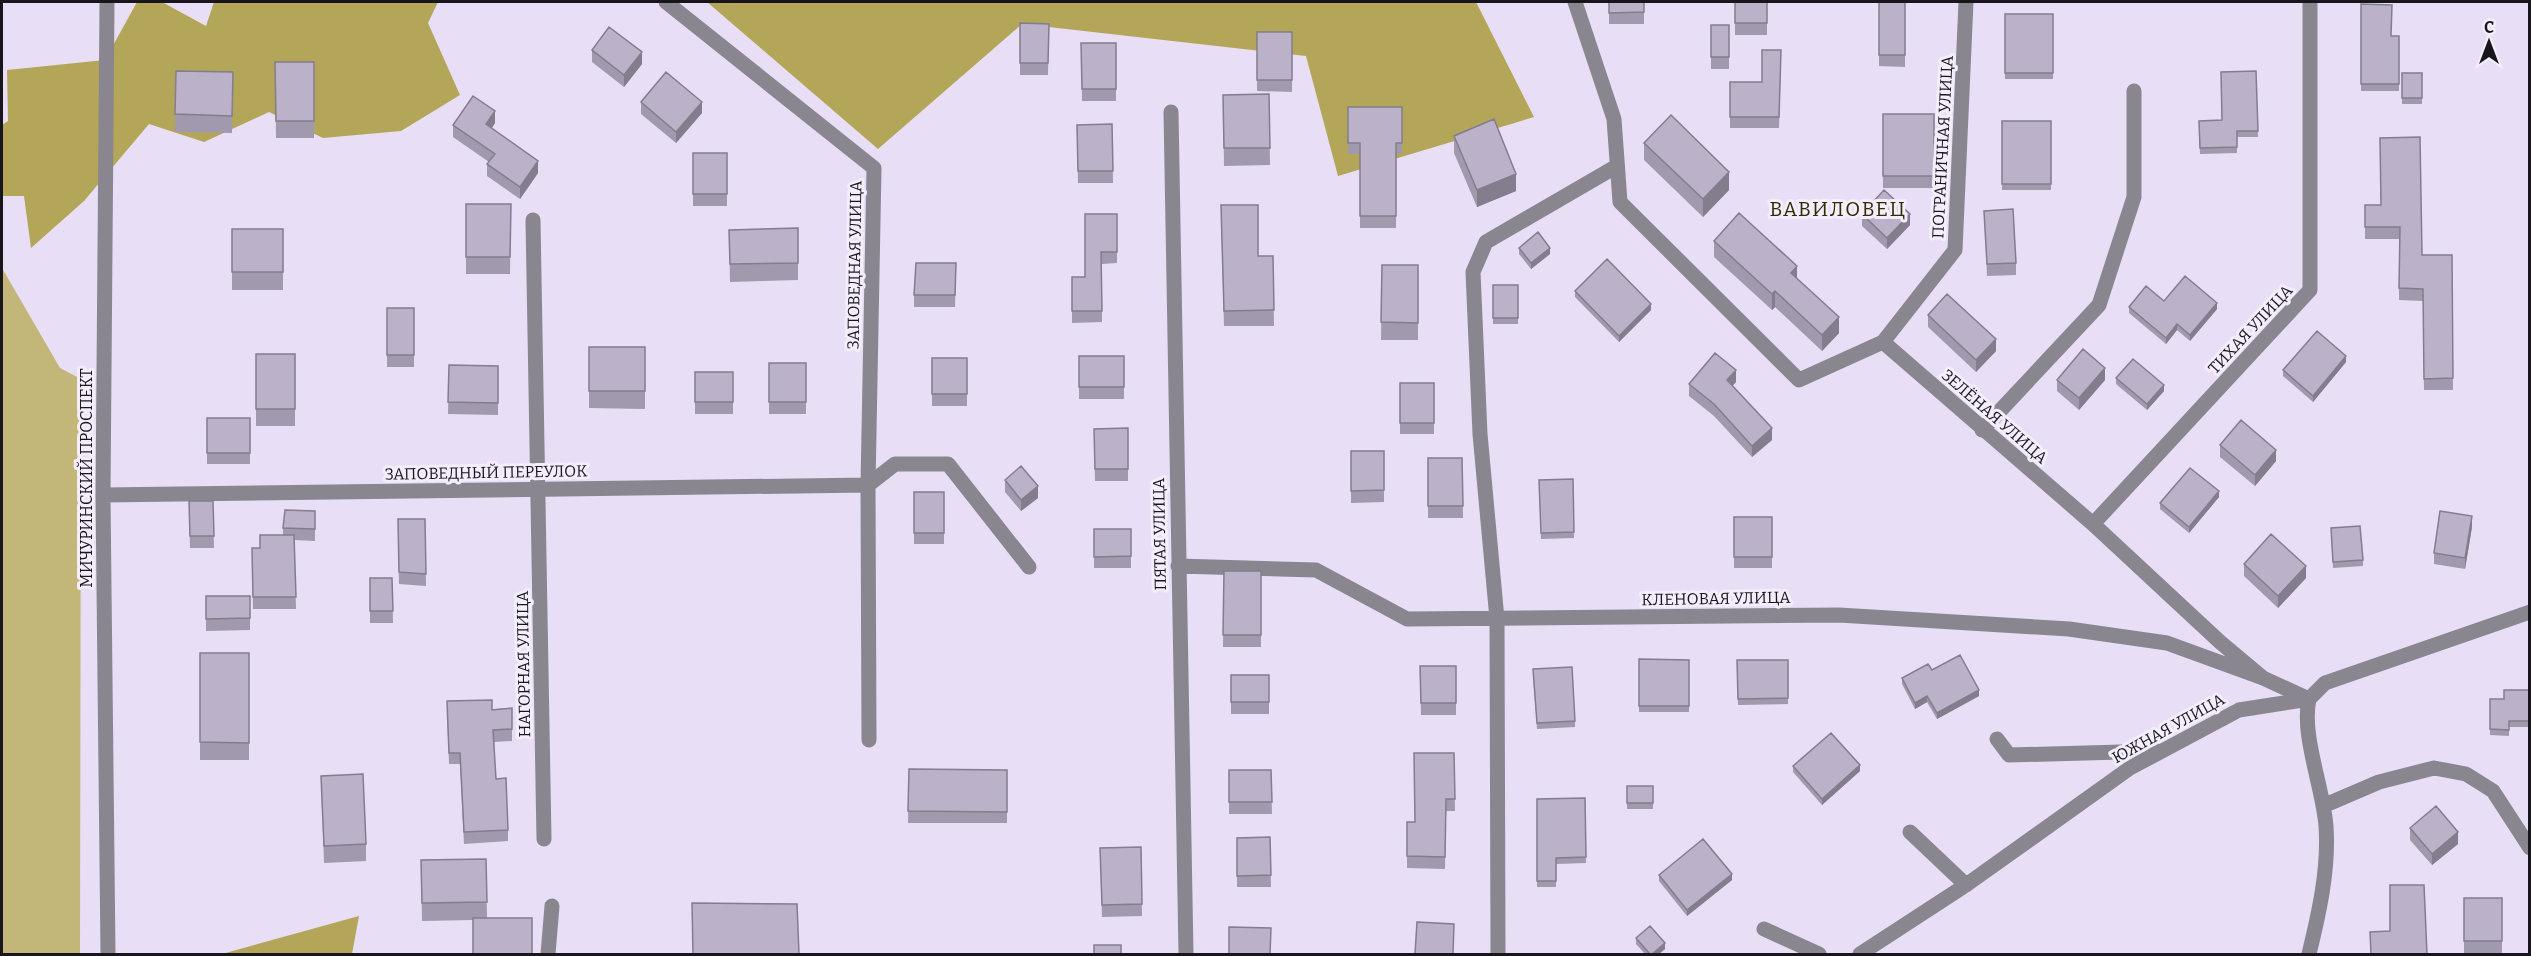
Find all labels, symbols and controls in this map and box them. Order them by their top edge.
north arrow [2459,12,2519,72]
text: С [2484,18,2494,37]
street label: ПОГРАНИЧНАЯ УЛИЦА [1928,54,1957,239]
street label: ЗАПОВЕДНАЯ УЛИЦА [844,180,865,350]
district label: ВАВИЛОВЕЦ [1769,197,1907,221]
street label: ТИХАЯ УЛИЦА [2204,280,2297,378]
street label: ЗЕЛЁНАЯ УЛИЦА [1938,365,2052,468]
street label: МИЧУРИНСКИЙ ПРОСПЕКТ [76,368,96,588]
street label: ЗАПОВЕДНЫЙ ПЕРЕУЛОК [384,460,588,484]
street label: ПЯТАЯ УЛИЦА [1149,477,1170,590]
street label: КЛЕНОВАЯ УЛИЦА [1641,588,1791,609]
street label: НАГОРНАЯ УЛИЦА [513,590,534,737]
street label: ЮЖНАЯ УЛИЦА [2109,689,2228,767]

